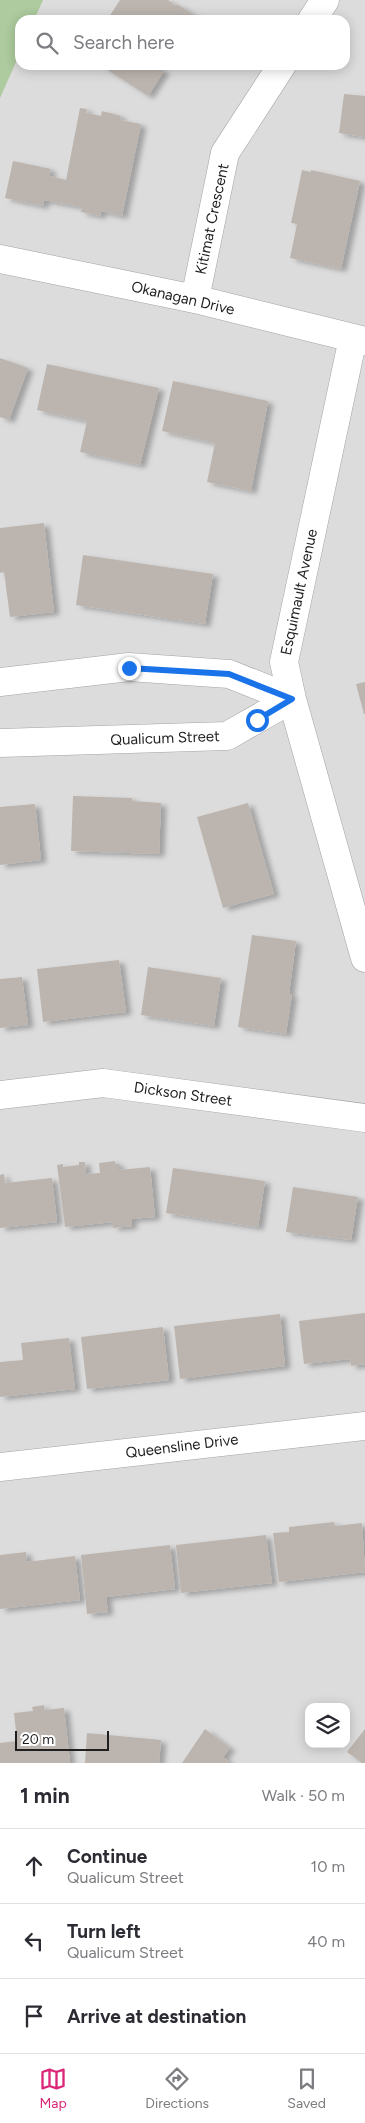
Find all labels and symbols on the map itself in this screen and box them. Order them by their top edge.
street label: Kitimat Crescent [191,162,233,276]
street label: Okanagan Drive [130,277,236,319]
street label: Esquimault Avenue [277,527,321,657]
route end [118,657,141,680]
route start [246,709,269,732]
street label: Qualicum Street [110,727,220,749]
street label: Dickson Street [133,1078,234,1110]
street label: Queensline Drive [125,1430,239,1462]
scale bar [15,1728,109,1751]

